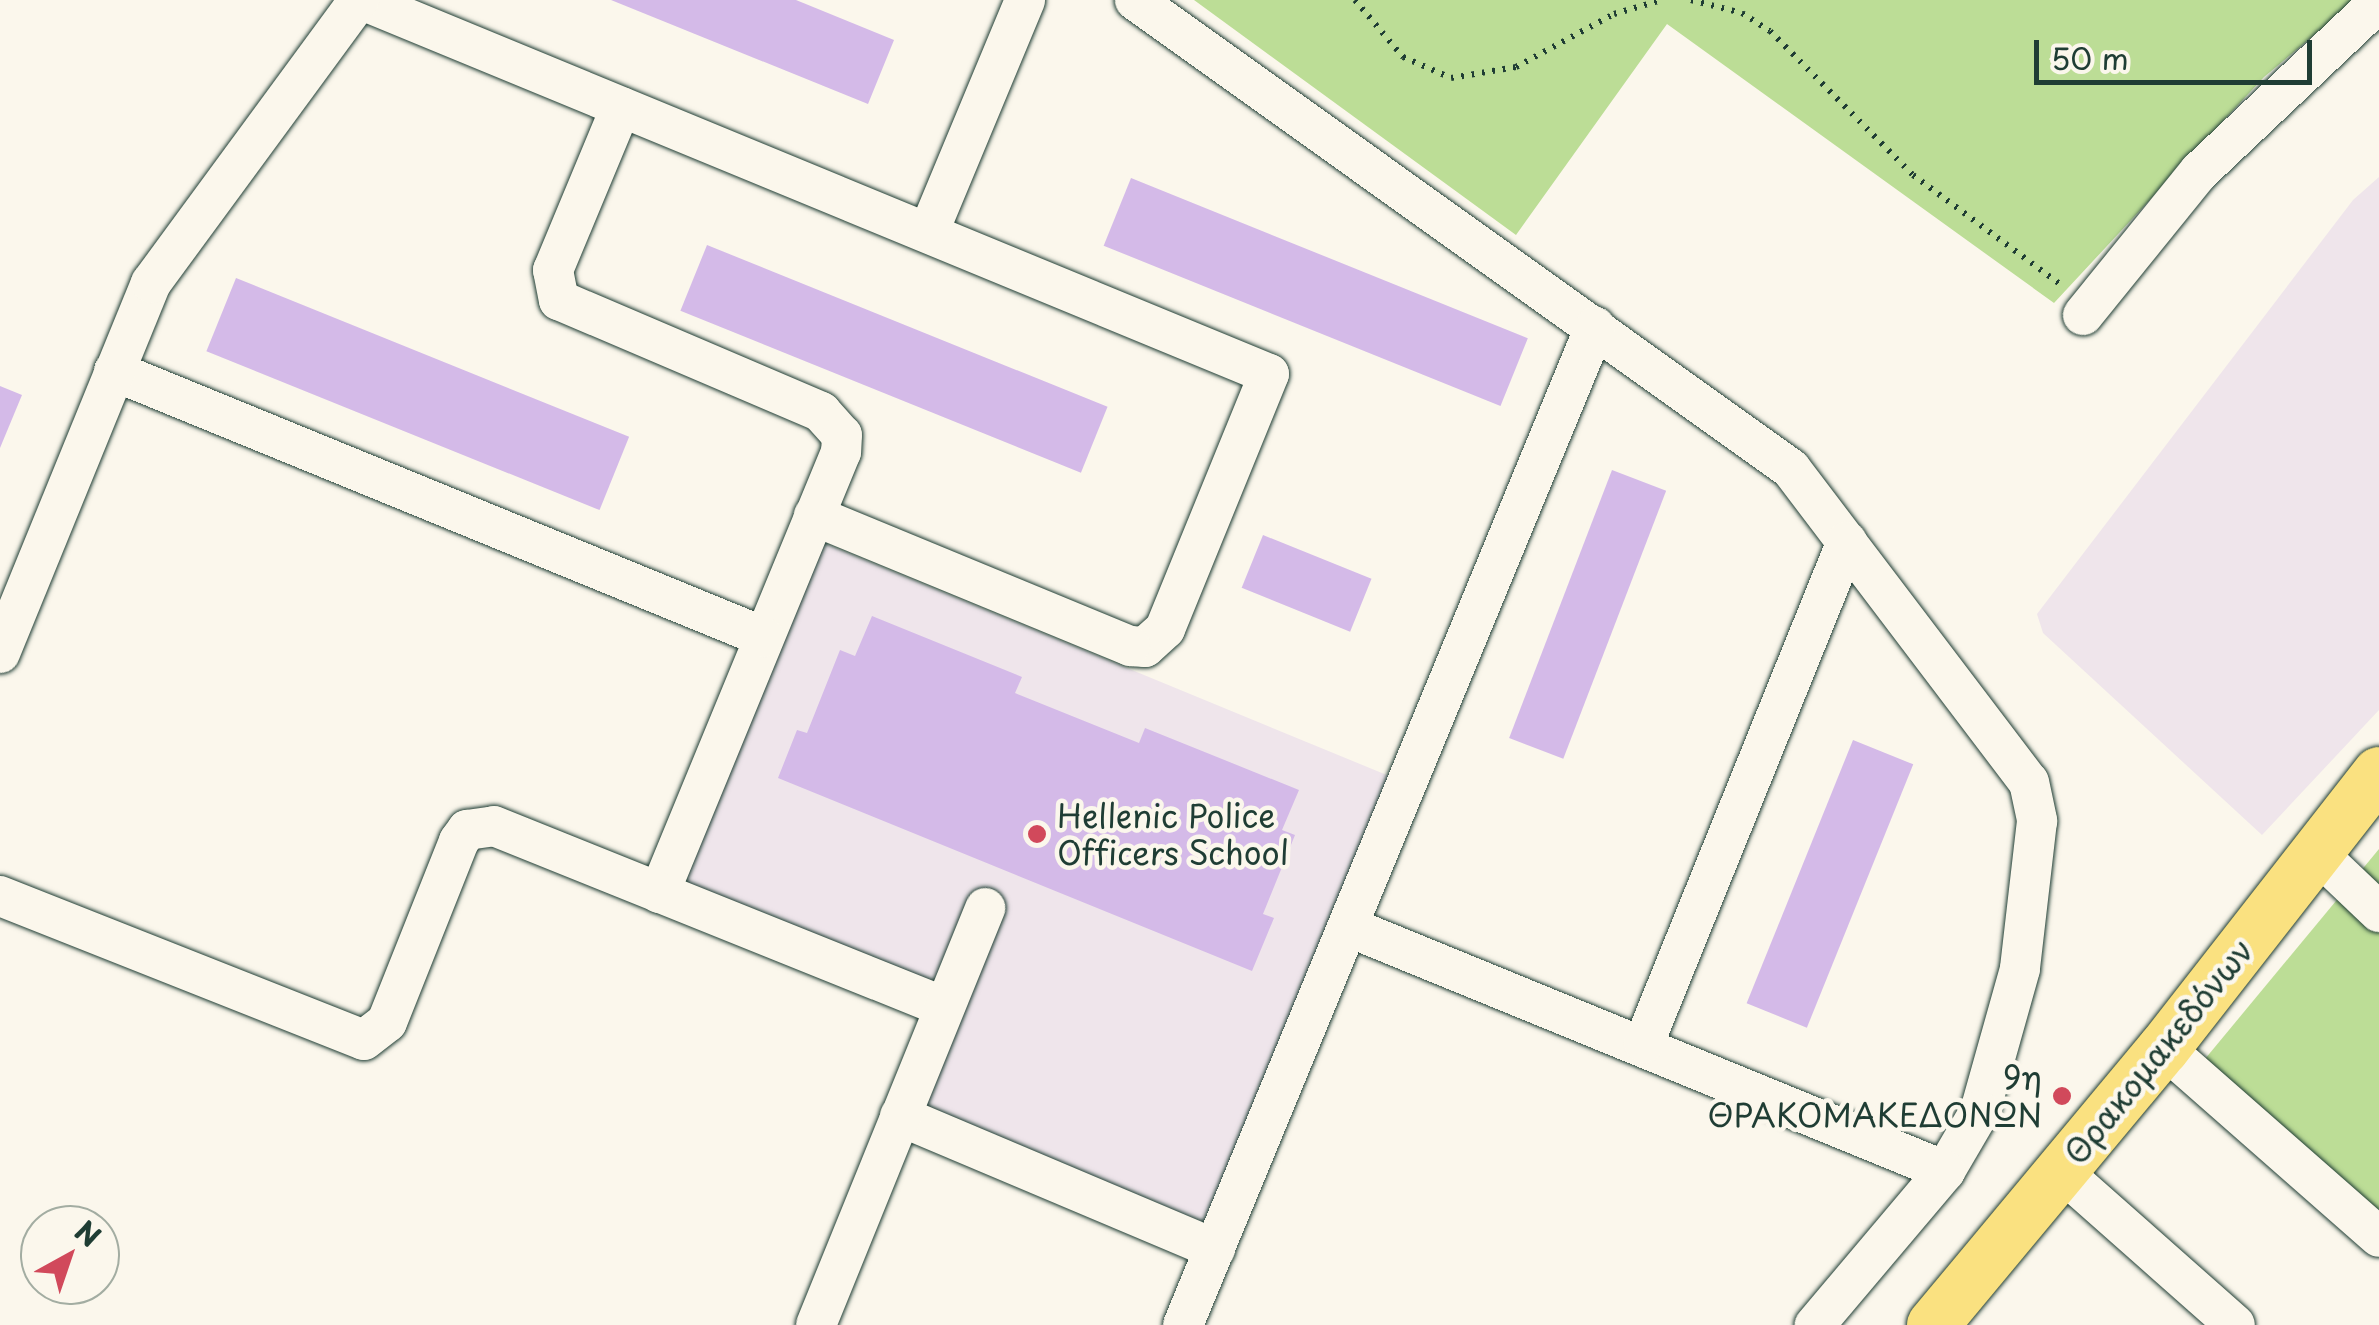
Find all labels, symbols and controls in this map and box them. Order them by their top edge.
scale bar [2039,20,2316,82]
text: 50 m [2051,35,2129,80]
place label: Hellenic Police Officers School [1057,797,1289,872]
marker: Hellenic Police Officers School [1026,823,1048,845]
street label: Θρακομακεδόνων [2055,931,2261,1171]
place label: 9η ΘΡΑΚΟΜΑΚΕΔΟΝΩΝ [1707,1059,2042,1134]
marker: 9η ΘΡΑΚΟΜΑΚΕΔΟΝΩΝ [2051,1085,2073,1107]
north arrow [20,1205,120,1305]
text: N [66,1210,111,1257]

